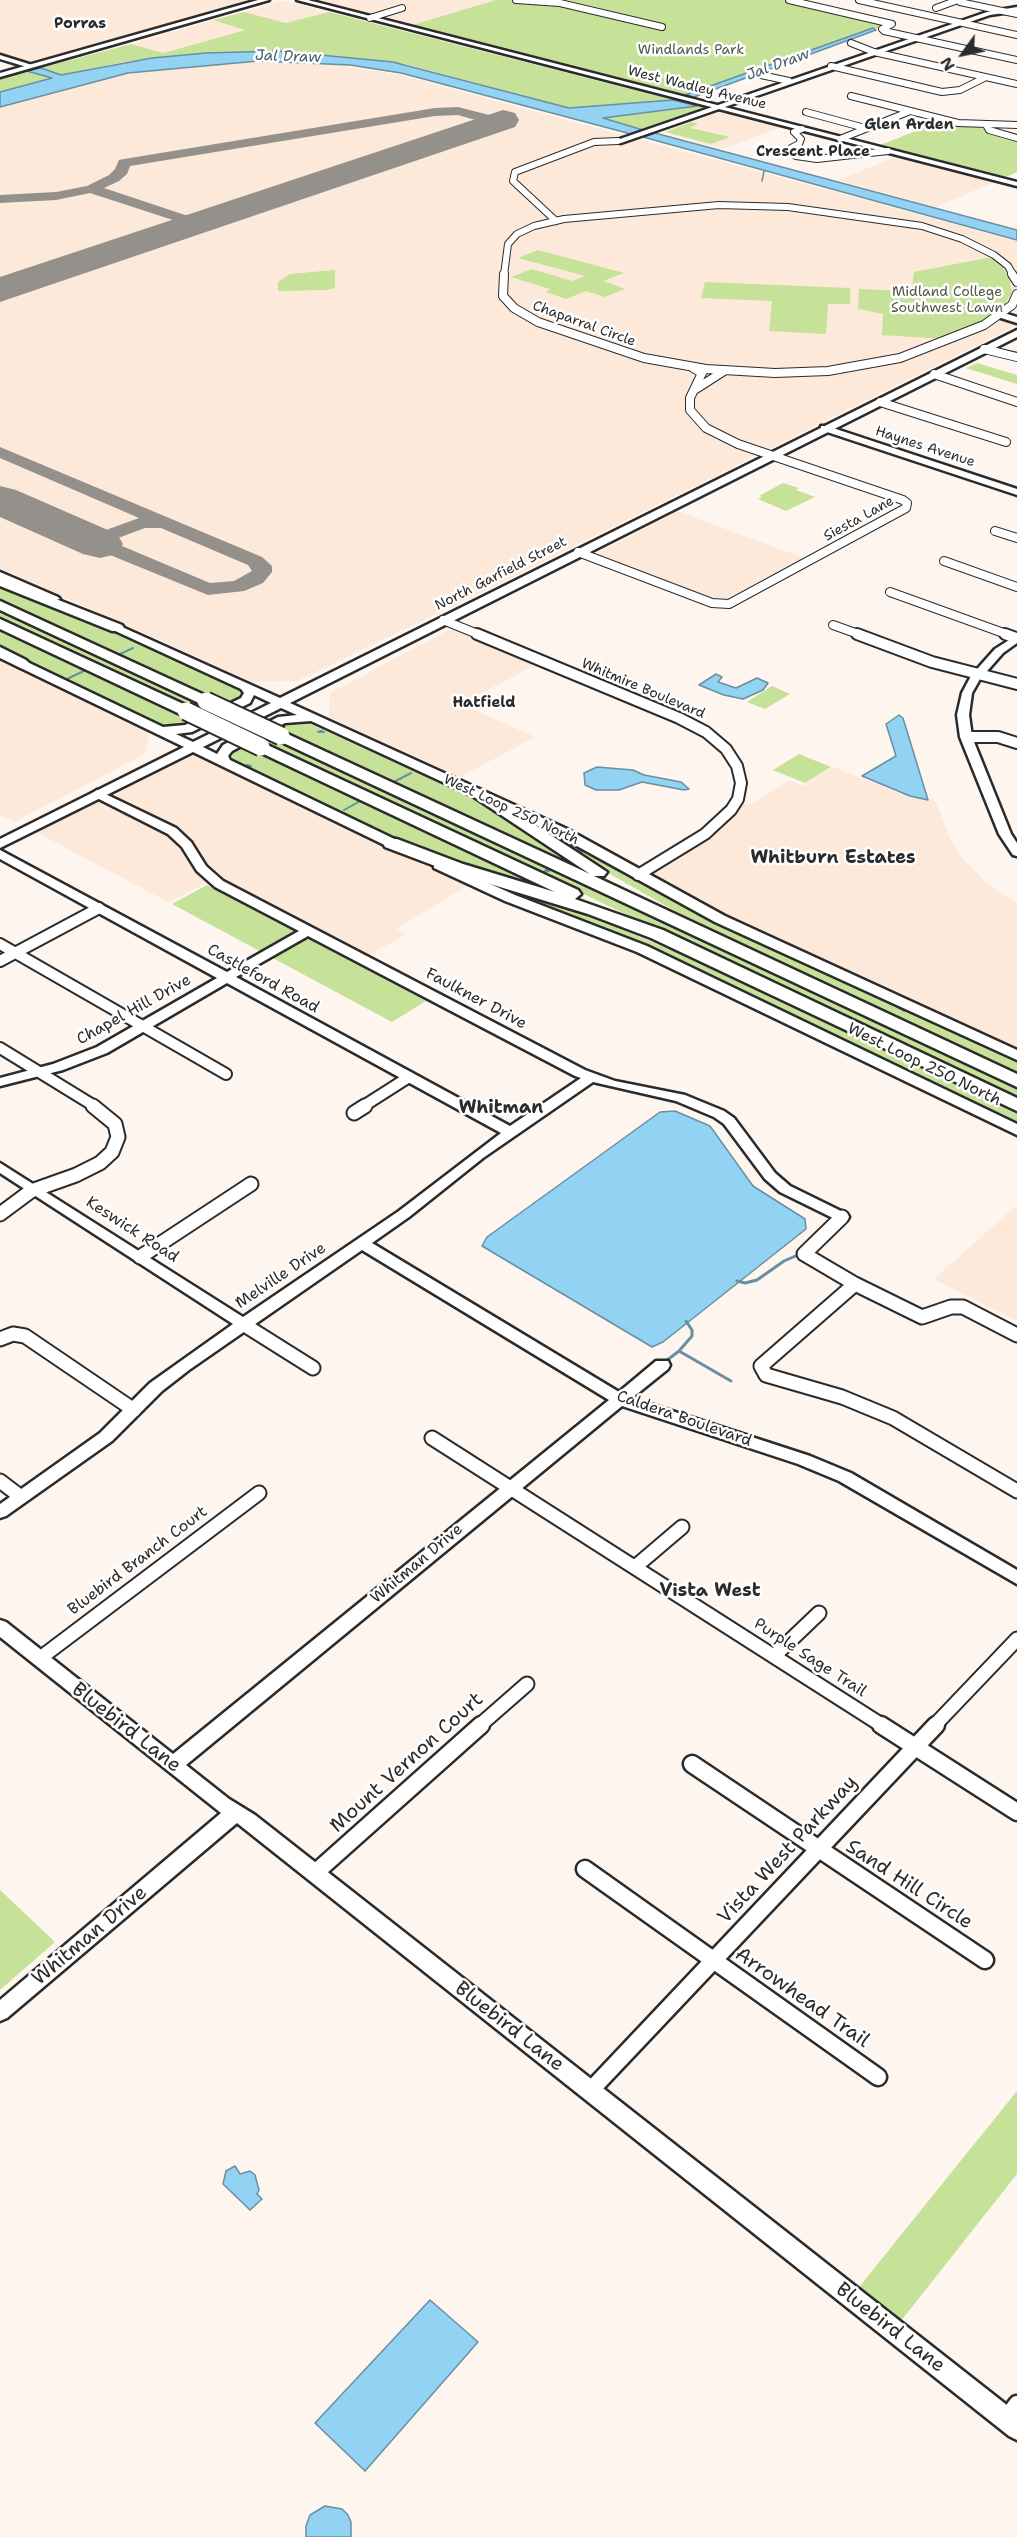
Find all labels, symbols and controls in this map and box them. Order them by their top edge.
district label: Porras [54,15,106,33]
north arrow [933,24,993,84]
park label: Windlands Park [638,42,744,58]
water label: Jal Draw [744,45,812,85]
water label: Jal Draw [255,47,321,67]
text: N [935,53,960,75]
street label: West Wadley Avenue [626,63,768,113]
district label: Glen Arden [864,116,954,134]
district label: Crescent Place [756,143,870,161]
park label: Midland College Southwest Lawn [891,284,1003,316]
street label: Chaparral Circle [530,298,638,350]
street label: Haynes Avenue [873,423,977,471]
street label: Siesta Lane [821,493,897,545]
street label: North Garfield Street [432,533,570,615]
street label: Whitmire Boulevard [579,655,707,723]
district label: Hatfield [452,694,516,712]
street label: West Loop 250 North [441,771,581,849]
district label: Whitburn Estates [750,847,916,869]
street label: Castleford Road [204,940,322,1018]
street label: Faulkner Drive [422,964,530,1034]
street label: Chapel Hill Drive [73,971,195,1049]
street label: West Loop 250 North [844,1019,1004,1111]
district label: Whitman [459,1097,543,1119]
street label: Keswick Road [82,1193,182,1267]
street label: Melville Drive [232,1239,330,1313]
street label: Caldera Boulevard [614,1387,754,1451]
street label: Bluebird Branch Court [65,1502,211,1620]
street label: Whitman Drive [367,1520,467,1608]
district label: Vista West [660,1580,760,1602]
street label: Purple Sage Trail [750,1614,870,1702]
street label: Bluebird Lane [67,1678,185,1778]
street label: Mount Vernon Court [325,1688,489,1838]
street label: Vista West Parkway [713,1771,863,1929]
street label: Sand Hill Circle [841,1835,977,1935]
street label: Whitman Drive [28,1881,152,1991]
street label: Arrowhead Trail [730,1943,874,2053]
street label: Bluebird Lane [450,1977,568,2077]
street label: Bluebird Lane [831,2278,949,2378]

